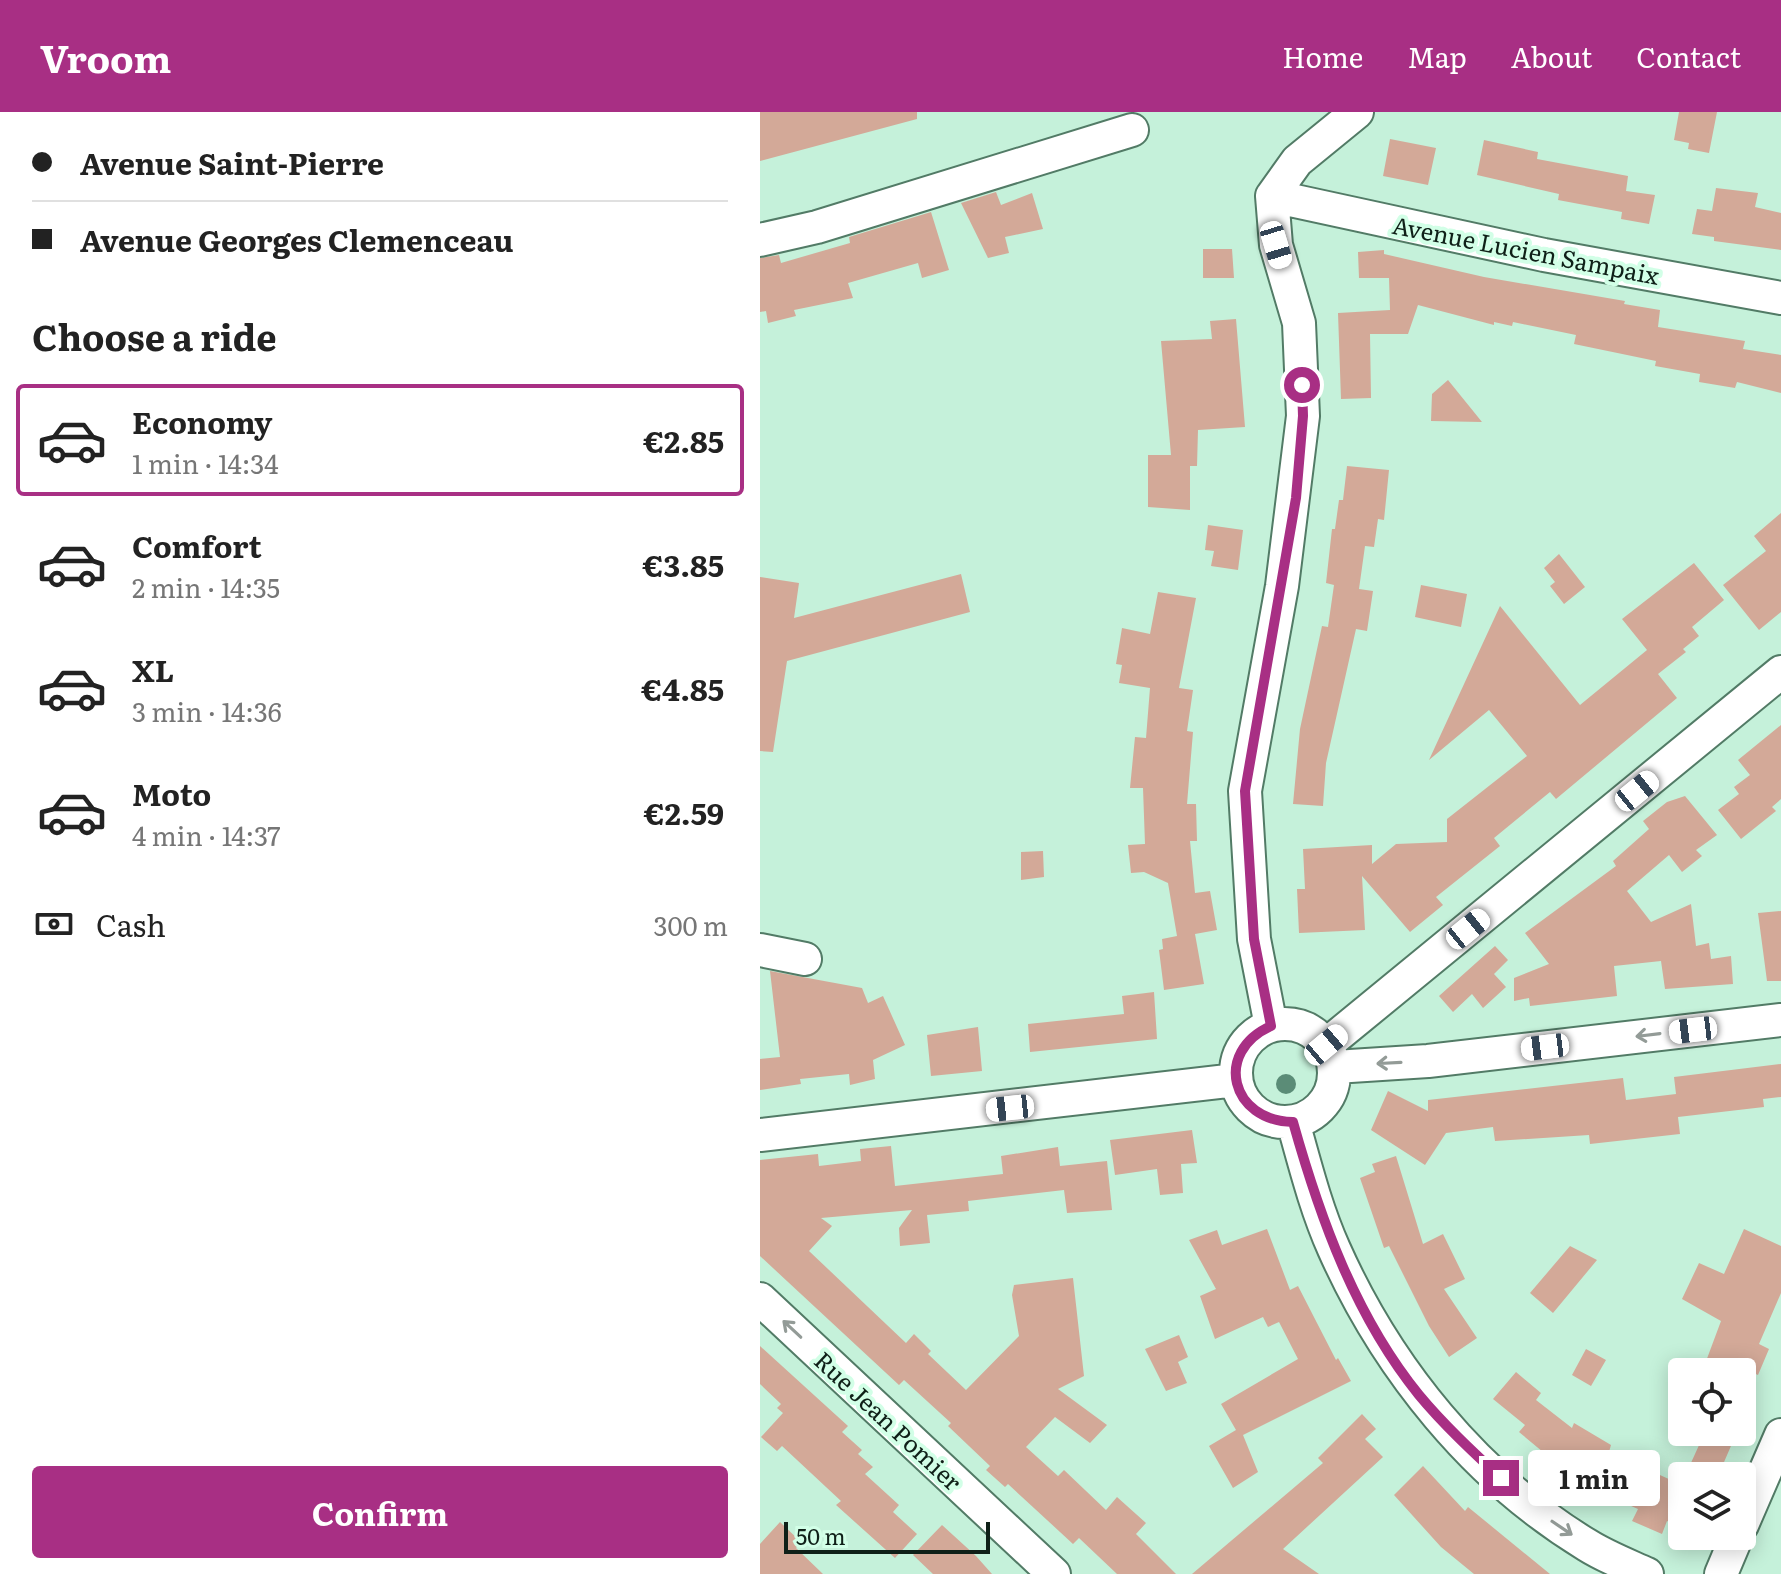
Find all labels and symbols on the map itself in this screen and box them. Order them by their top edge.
street label: Avenue Lucien Sampaix [1390,206,1663,292]
car [1258,219,1294,271]
route start [1284,367,1320,403]
car [1611,767,1663,815]
car [1442,905,1494,953]
car [1668,1015,1718,1045]
car [1300,1020,1352,1070]
one-way arrow [1635,1028,1662,1043]
car [1520,1032,1570,1062]
one-way arrow [1376,1056,1403,1071]
car [985,1094,1035,1122]
one-way arrow [783,1321,803,1339]
street label: Rue Jean Pomier [808,1342,971,1498]
callout: 1 min [1529,1450,1661,1506]
route end [1483,1460,1519,1496]
scale bar [784,1518,990,1554]
one-way arrow [1550,1520,1572,1536]

